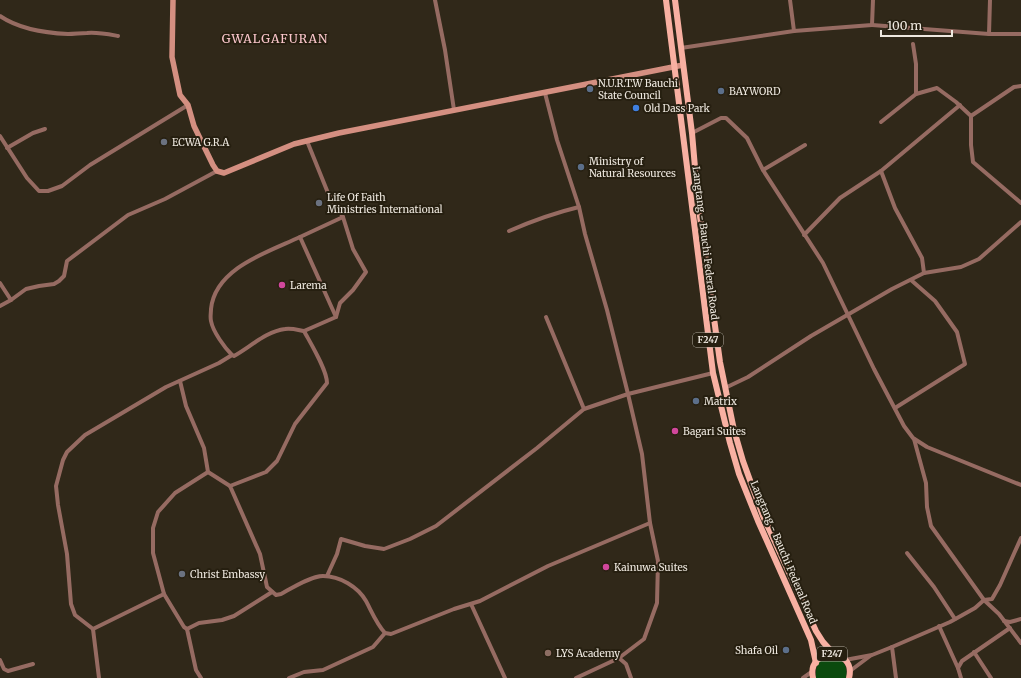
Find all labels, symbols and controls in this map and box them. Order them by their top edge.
scale bar [881,12,952,38]
text: 100 m [887,18,922,33]
district label: GWALGAFURAN [222,31,328,46]
place label: N.U.R.T.W Bauchi State Council [598,77,678,102]
marker: N.U.R.T.W Bauchi State Council [585,84,595,94]
place label: BAYWORD [729,85,781,98]
marker: BAYWORD [716,86,726,96]
place label: Old Dass Park [644,102,711,115]
marker: Old Dass Park [631,103,641,113]
place label: ECWA G.R.A [172,136,230,149]
marker: ECWA G.R.A [159,137,169,147]
place label: Ministry of Natural Resources [589,155,676,180]
marker: Ministry of Natural Resources [576,162,586,172]
street label: Langtang - Bauchi Federal Road [690,166,721,321]
place label: Life Of Faith Ministries International [327,191,443,216]
marker: Life Of Faith Ministries International [314,198,324,208]
place label: Larema [290,279,327,292]
marker: Larema [277,280,287,290]
road number: F247 [693,333,723,347]
place label: Matrix [704,395,737,408]
marker: Matrix [691,396,701,406]
place label: Bagari Suites [683,425,746,438]
marker: Bagari Suites [670,426,680,436]
street label: Langtang - Bauchi Federal Road [747,479,820,626]
place label: Kainuwa Suites [614,561,688,574]
marker: Kainuwa Suites [601,562,611,572]
place label: Christ Embassy [190,568,265,581]
marker: Christ Embassy [177,569,187,579]
place label: Shafa Oil [735,644,778,657]
marker: Shafa Oil [781,645,791,655]
place label: LYS Academy [556,647,620,660]
road number: F247 [817,647,847,661]
marker: LYS Academy [543,648,553,658]

